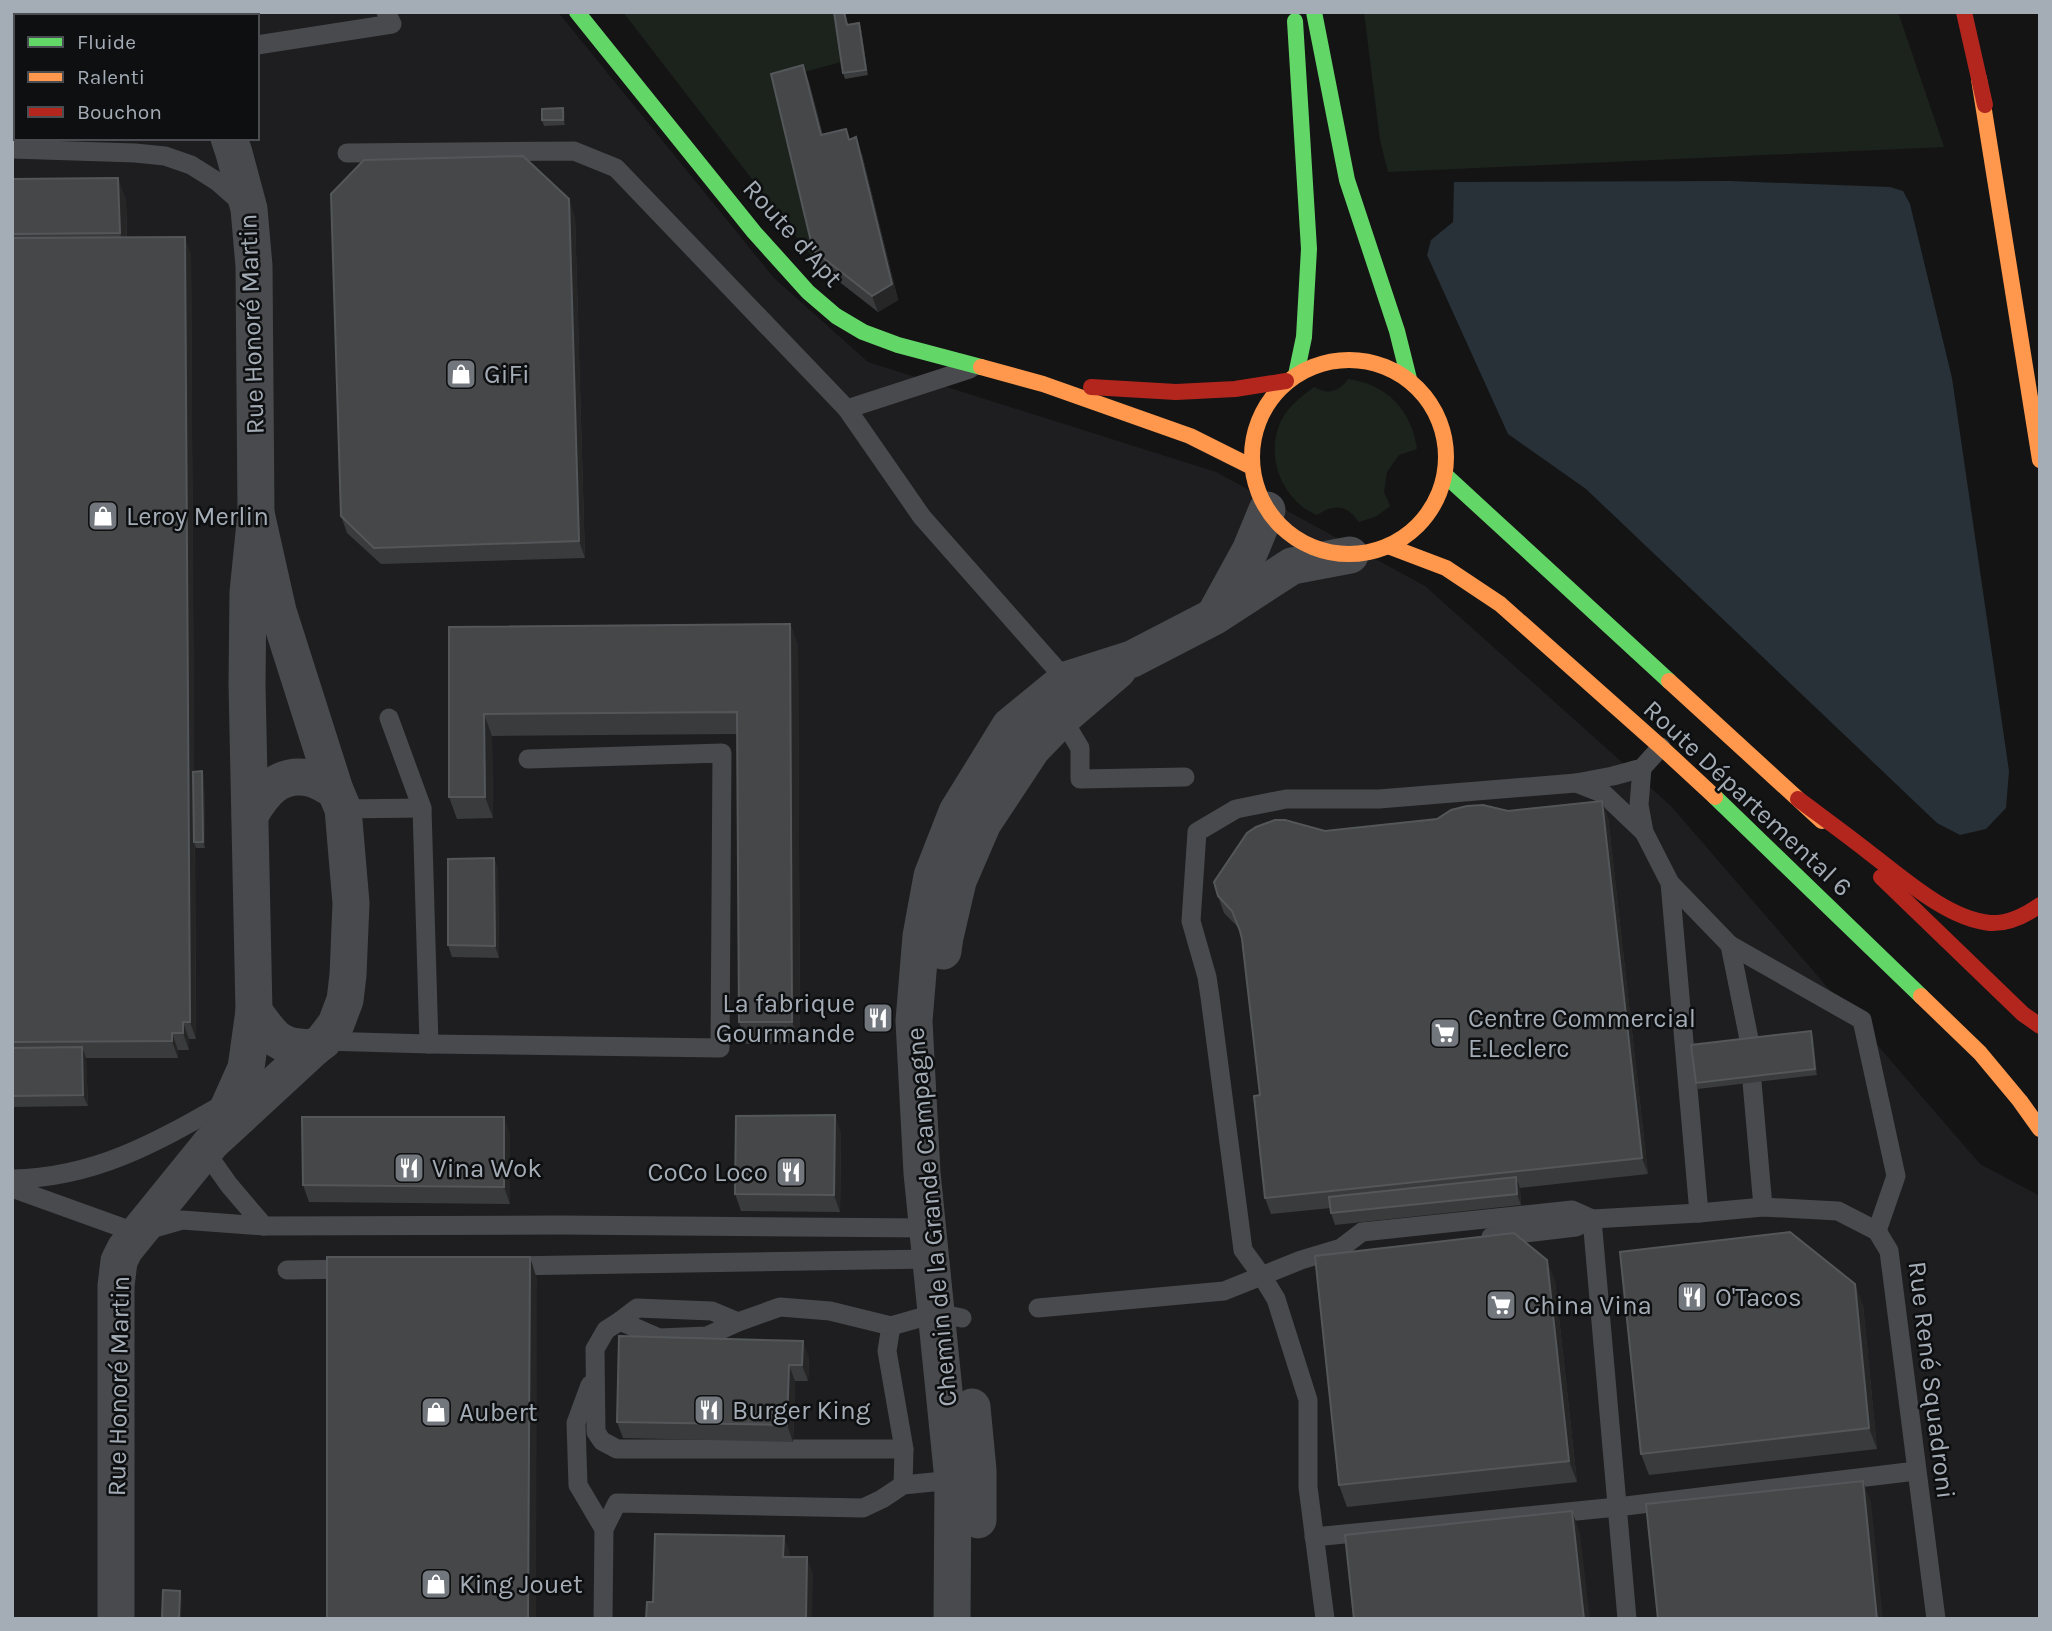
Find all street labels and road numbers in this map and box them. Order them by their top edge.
street label: Route d'Apt [736,173,849,294]
street label: Rue Honoré Martin [232,213,271,435]
street label: Route Départemental 6 [1637,694,1858,903]
street label: Chemin de la Grande Campagne [899,1026,964,1408]
street label: Rue René Squadroni [1902,1260,1961,1501]
street label: Rue Honoré Martin [101,1275,136,1497]

